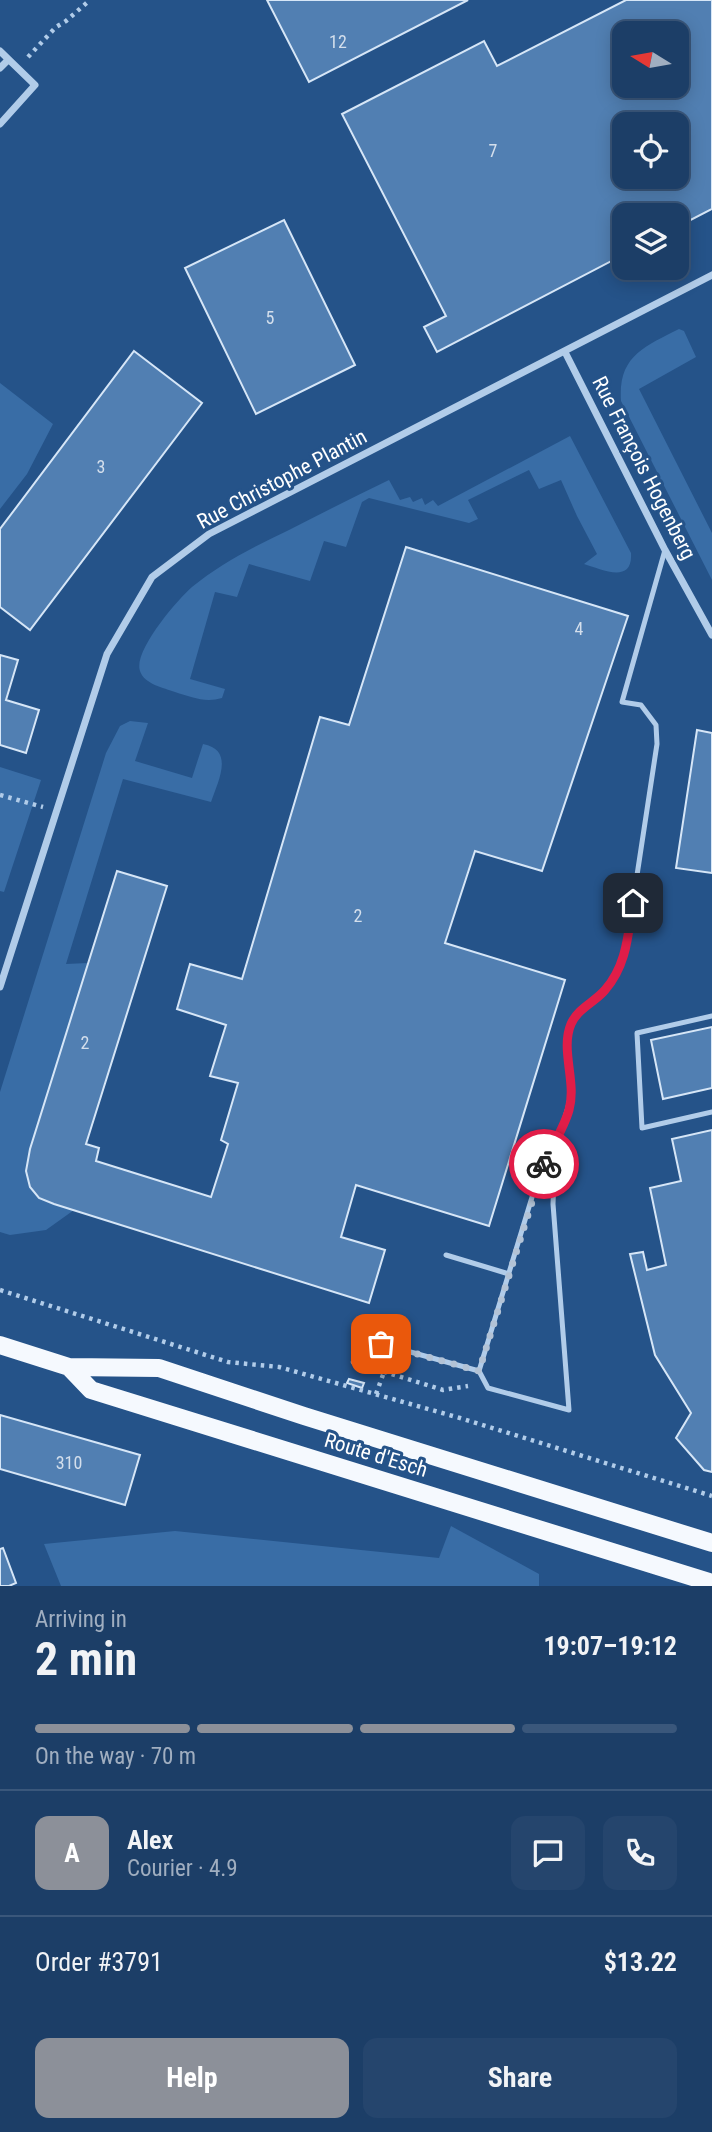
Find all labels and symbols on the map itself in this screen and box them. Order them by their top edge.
north arrow [612,21,690,98]
house number: 12 [329,31,347,52]
house number: 7 [489,140,498,161]
house number: 5 [266,307,275,328]
street label: Rue François Hogenberg [587,372,701,564]
street label: Rue Christophe Plantin [193,424,371,534]
house number: 3 [97,456,105,477]
house number: 4 [575,618,584,639]
pin [603,873,663,933]
house number: 2 [354,905,363,926]
house number: 2 [81,1032,90,1053]
courier [509,1129,579,1199]
pin [351,1314,411,1374]
street label: Route d'Esch [321,1428,431,1482]
house number: 310 [56,1452,82,1473]

